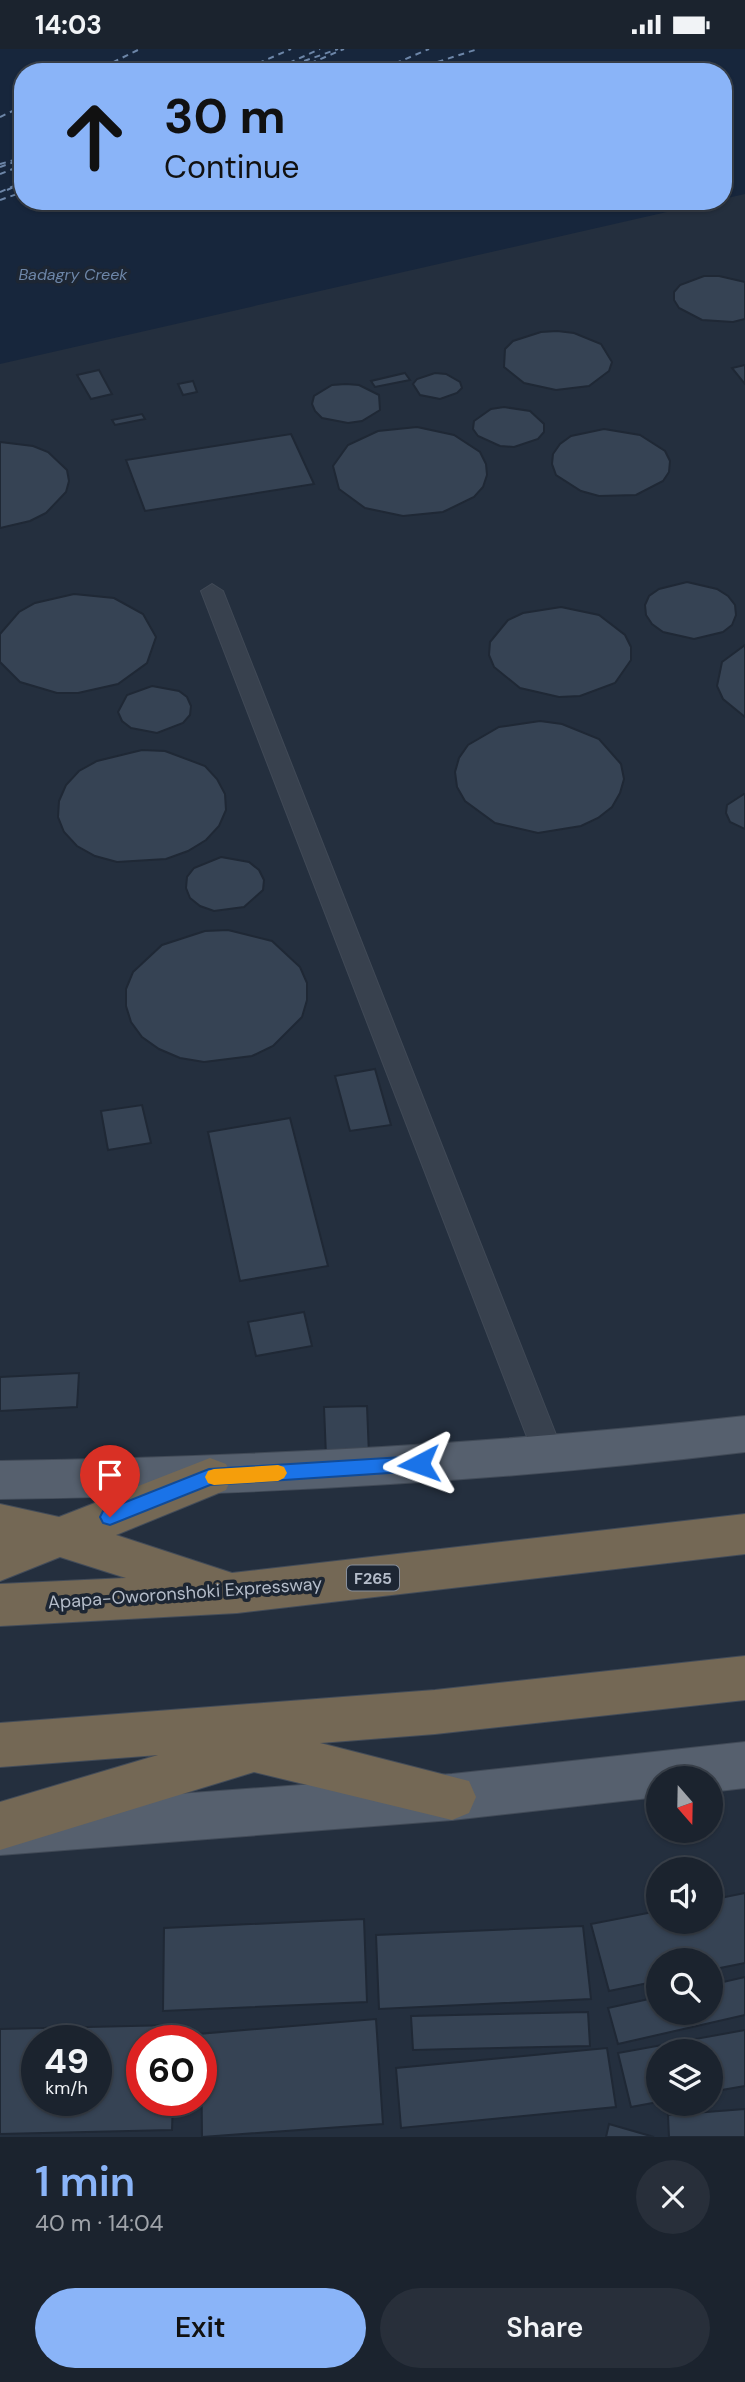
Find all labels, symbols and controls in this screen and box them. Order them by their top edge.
text: 14:03 [35,8,102,42]
text: 30 m [164,84,286,148]
icon: ahead [49,91,140,182]
text: Continue [164,146,299,188]
water label: Badagry Creek [18,264,128,285]
position arrow [382,1427,456,1501]
pin [80,1445,140,1517]
icon: arrive [91,1456,129,1494]
road number: F265 [347,1565,399,1590]
street label: Apapa-Oworonshoki Expressway [47,1571,323,1615]
north arrow [646,1766,723,1843]
map controls [646,1766,723,2116]
button: sound [646,1857,723,1934]
button: search [646,1948,723,2025]
speed limit sign: 60 [126,2025,217,2116]
text: 49 [44,2038,89,2084]
button: layers [646,2039,723,2116]
text: km/h [45,2076,88,2100]
text: 1 min [35,2154,135,2209]
button: close [636,2160,710,2234]
text: 40 m · 14:04 [35,2208,164,2238]
button: Exit [35,2288,366,2368]
button: Share [380,2288,710,2368]

